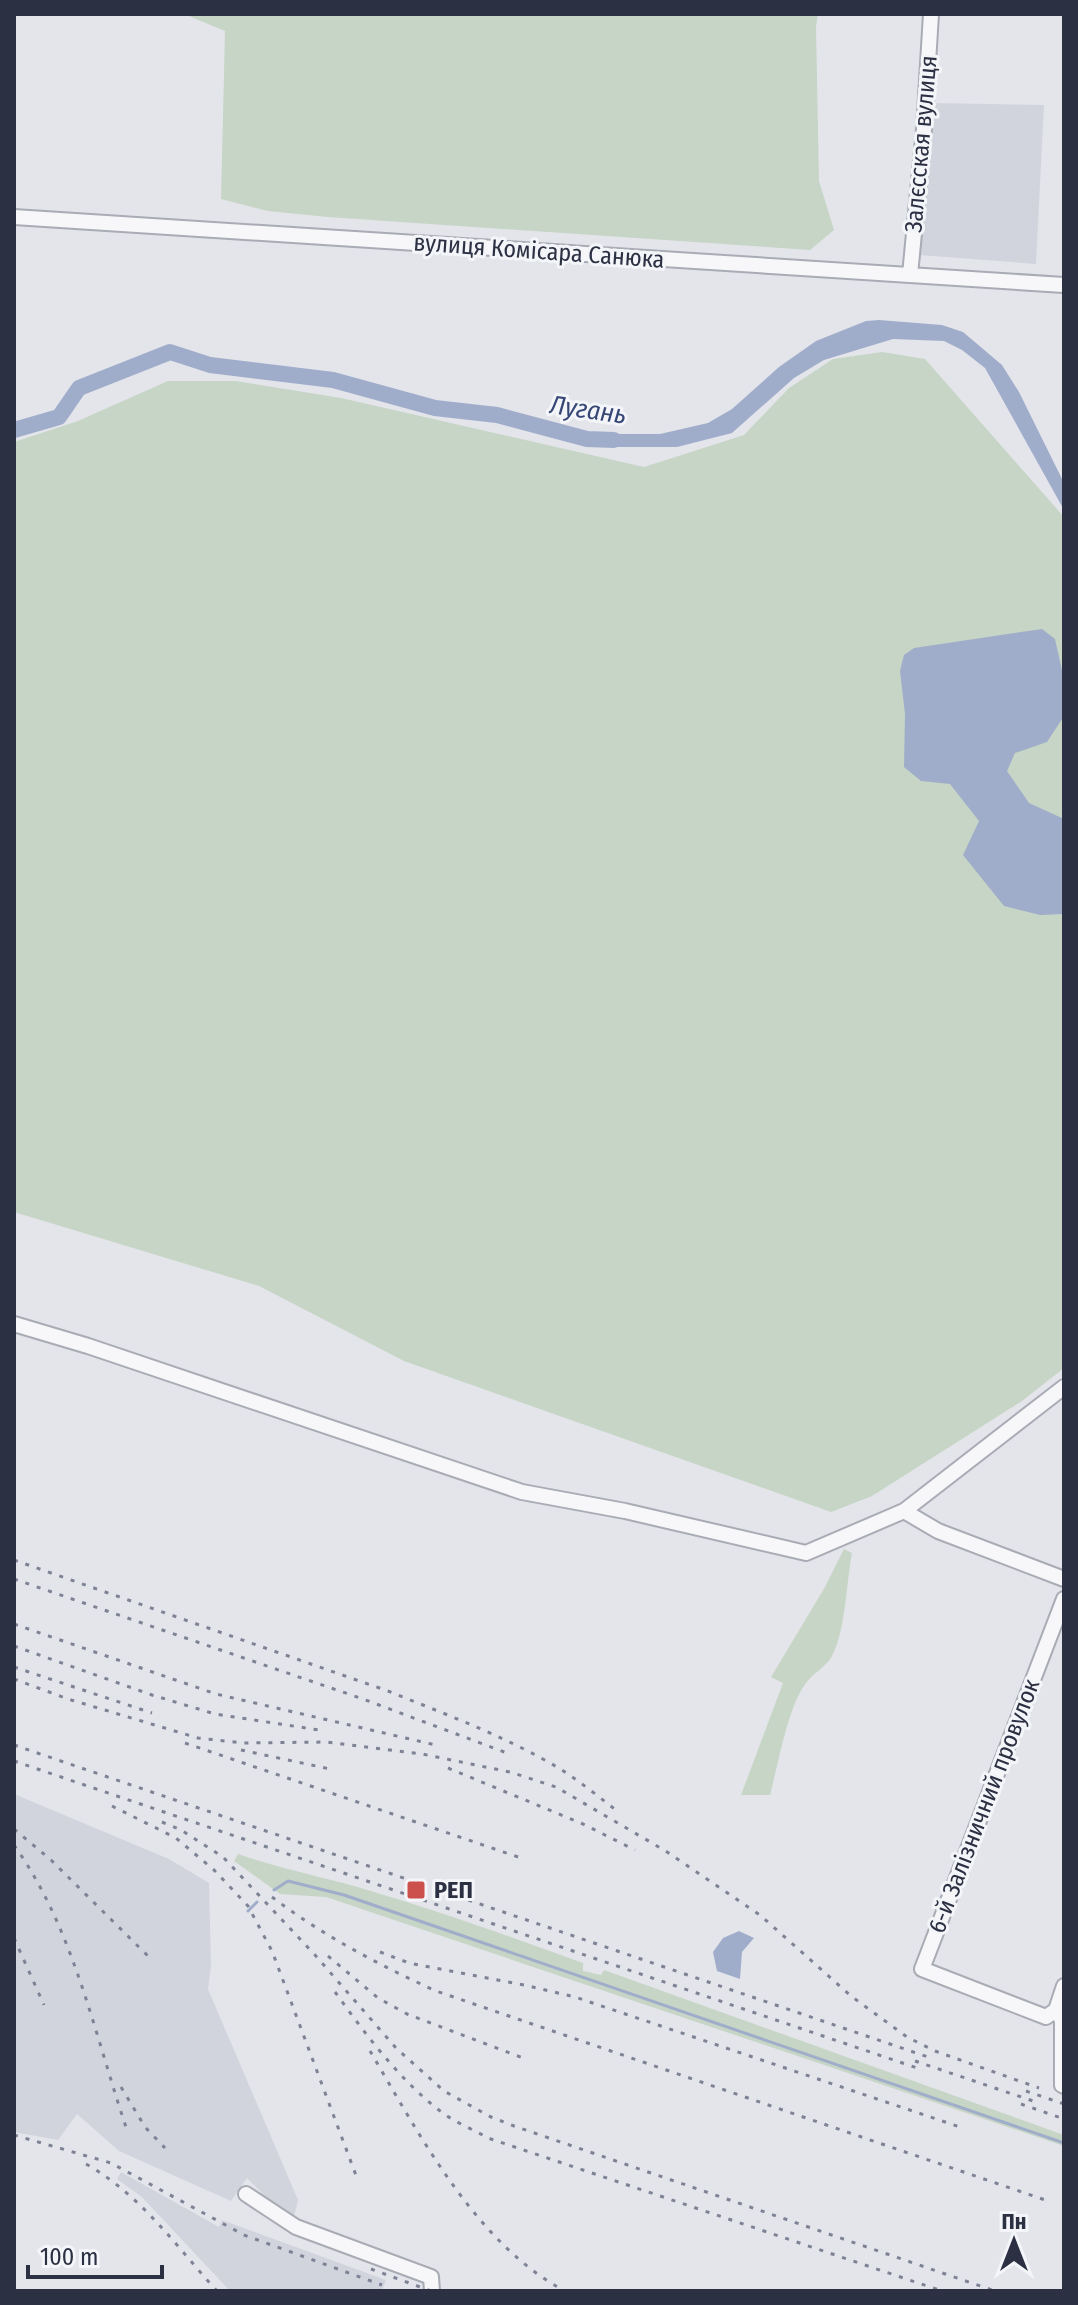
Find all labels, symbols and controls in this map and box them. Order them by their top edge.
street label: Залєсская вулиця [899,54,943,234]
street label: вулиця Комісара Санюка [413,228,665,274]
water label: Лугань [547,389,628,431]
street label: 6-й Залізничний провулок [923,1674,1046,1937]
place label: РЕП [434,1876,473,1904]
marker: РЕП [405,1879,427,1901]
north arrow [974,2201,1054,2281]
text: Пн [1002,2208,1026,2235]
scale bar [28,2229,162,2279]
text: 100 m [40,2243,98,2271]

